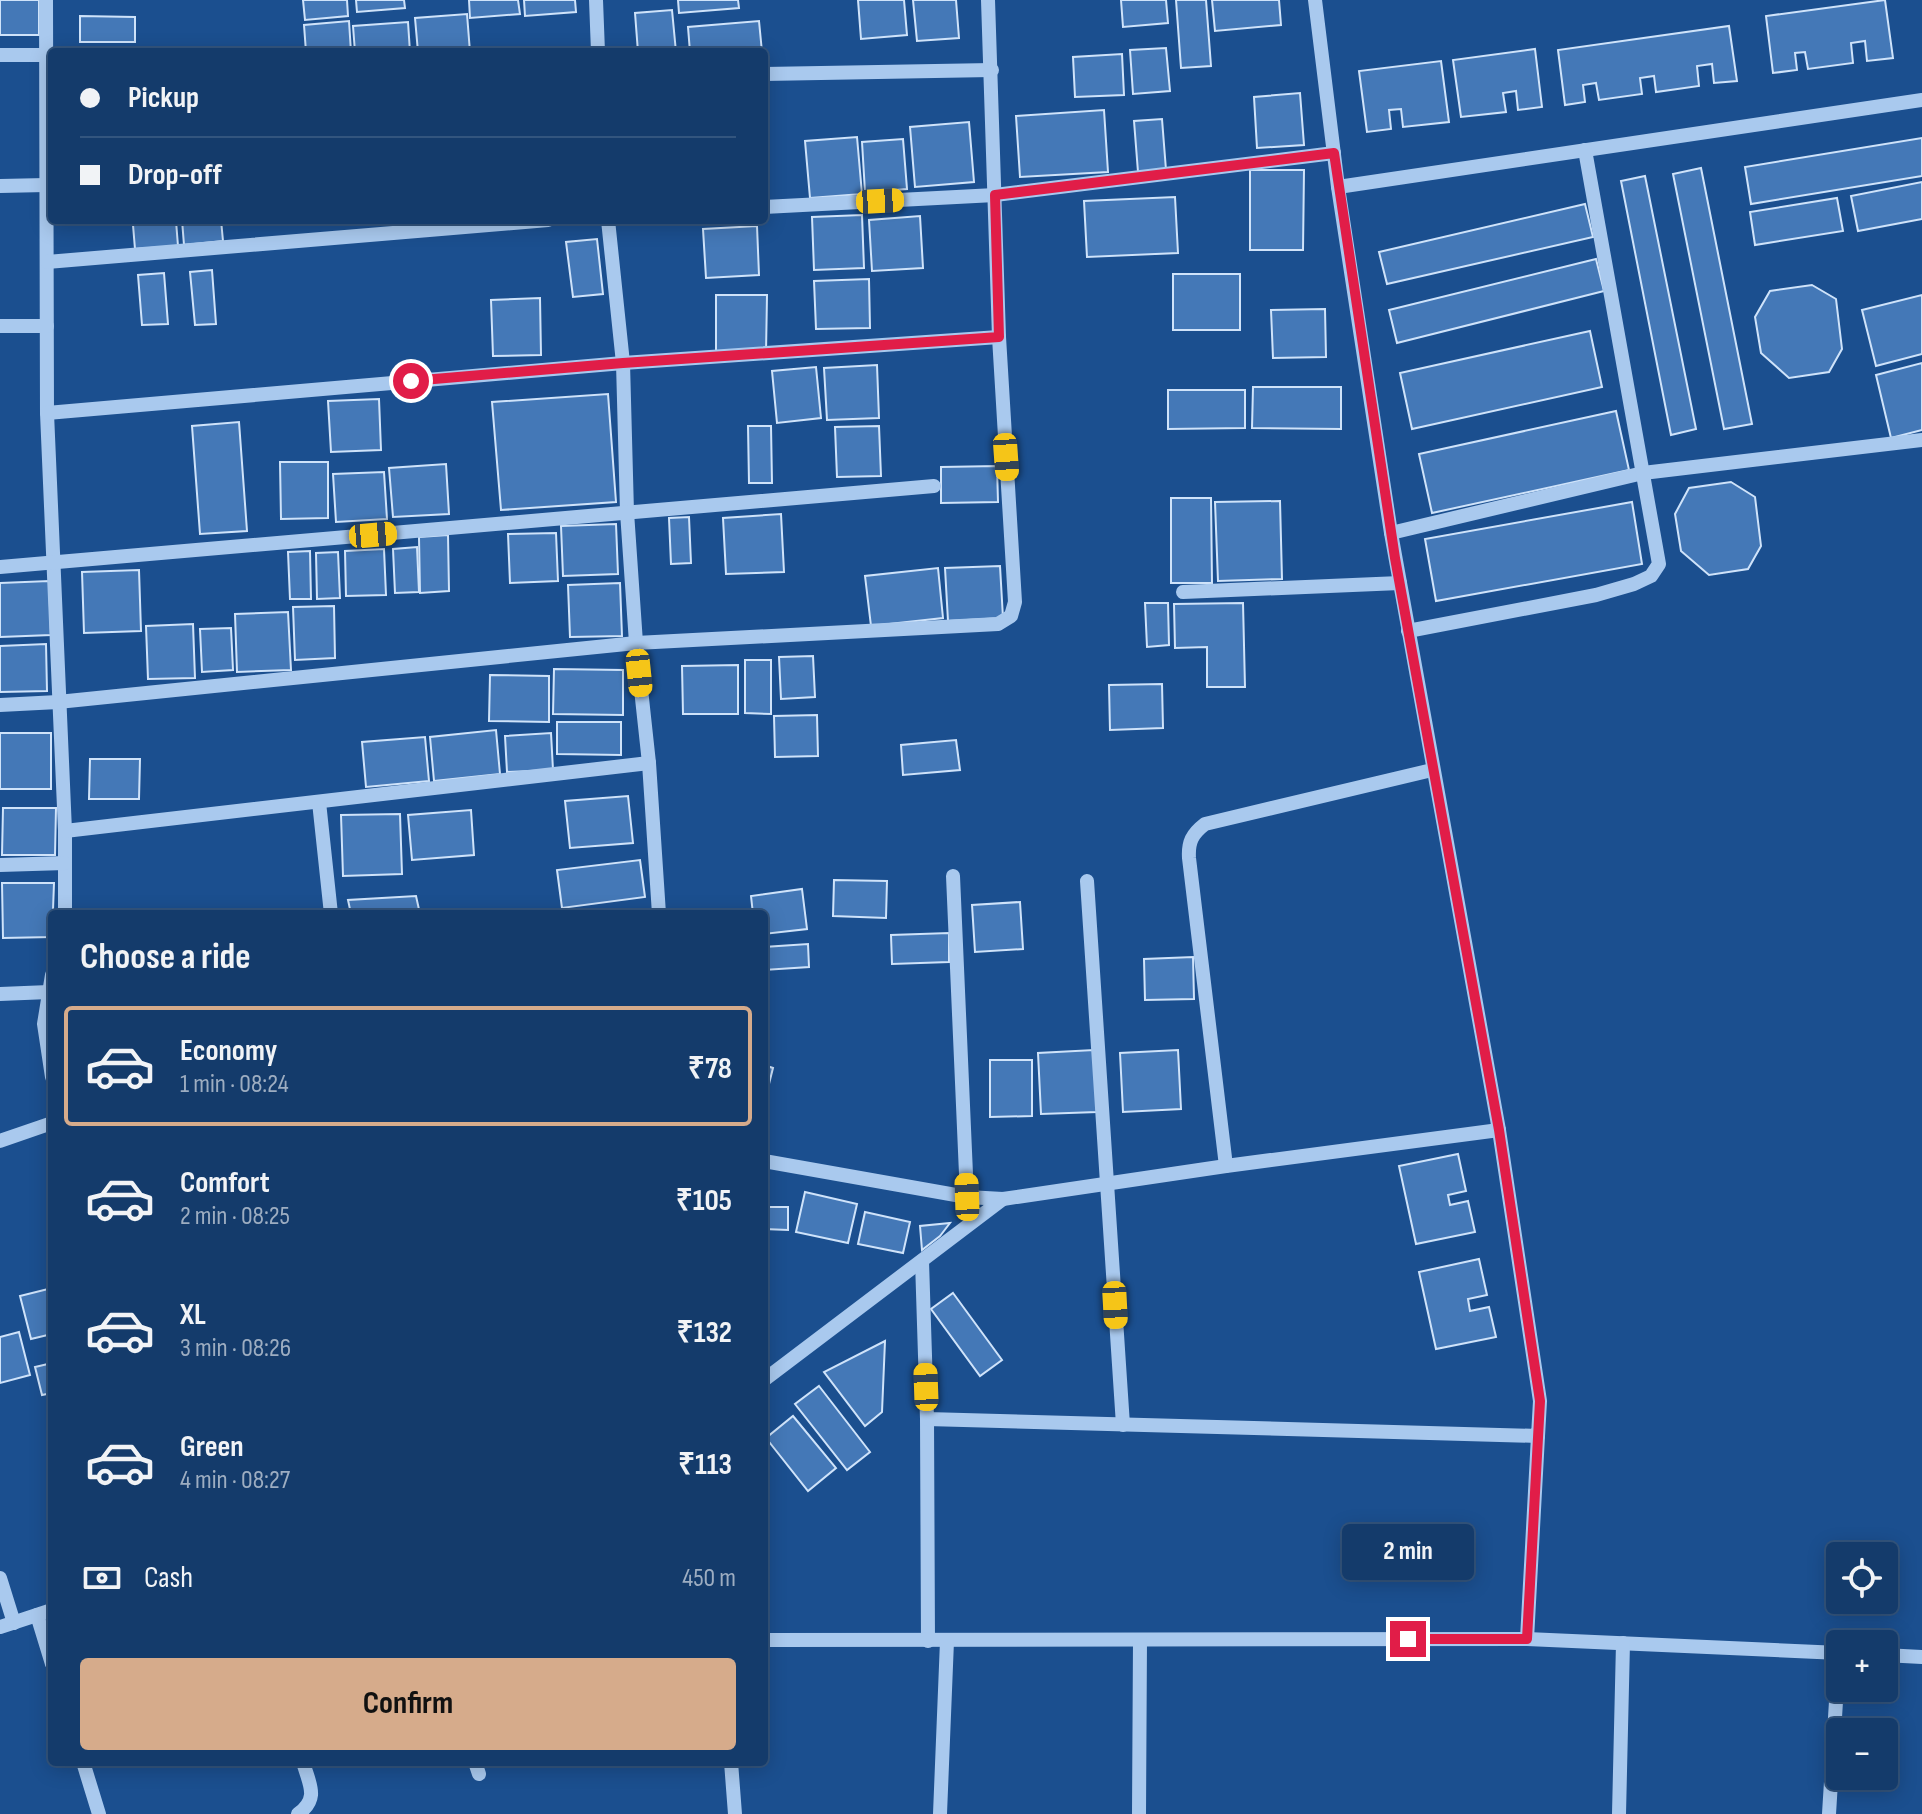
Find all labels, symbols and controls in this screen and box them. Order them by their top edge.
text: Pickup [128,80,199,116]
text: Drop-off [128,157,222,193]
car [855,188,905,214]
route start [393,363,429,399]
car [992,432,1020,482]
car [348,521,398,549]
car [625,648,653,698]
text: Choose a ride [80,936,251,979]
icon: car [84,1030,156,1102]
text: Economy [180,1033,277,1069]
text: ₹78 [688,1051,732,1087]
text: 1 min · 08:24 [180,1069,289,1100]
icon: car [84,1162,156,1234]
text: Comfort [180,1165,270,1201]
car [954,1173,980,1221]
text: ₹105 [676,1183,732,1219]
text: 2 min · 08:25 [180,1201,290,1232]
car [1102,1280,1128,1330]
icon: car [84,1294,156,1366]
text: XL [180,1297,206,1333]
text: ₹132 [676,1315,732,1351]
text: 3 min · 08:26 [180,1333,291,1364]
car [913,1363,939,1411]
icon: car [84,1426,156,1498]
text: Green [180,1429,244,1465]
text: ₹113 [678,1447,732,1483]
text: 4 min · 08:27 [180,1465,290,1496]
callout: 2 min [1342,1523,1474,1579]
text: 2 min [1383,1536,1433,1567]
map controls [1826,1542,1898,1790]
button: locate [1826,1542,1898,1614]
icon: cash [80,1556,124,1600]
text: Cash [144,1560,193,1596]
text: 450 m [682,1563,736,1594]
route end [1390,1621,1426,1657]
button: + [1826,1630,1898,1702]
button: Confirm [80,1658,736,1750]
button: − [1826,1718,1898,1790]

